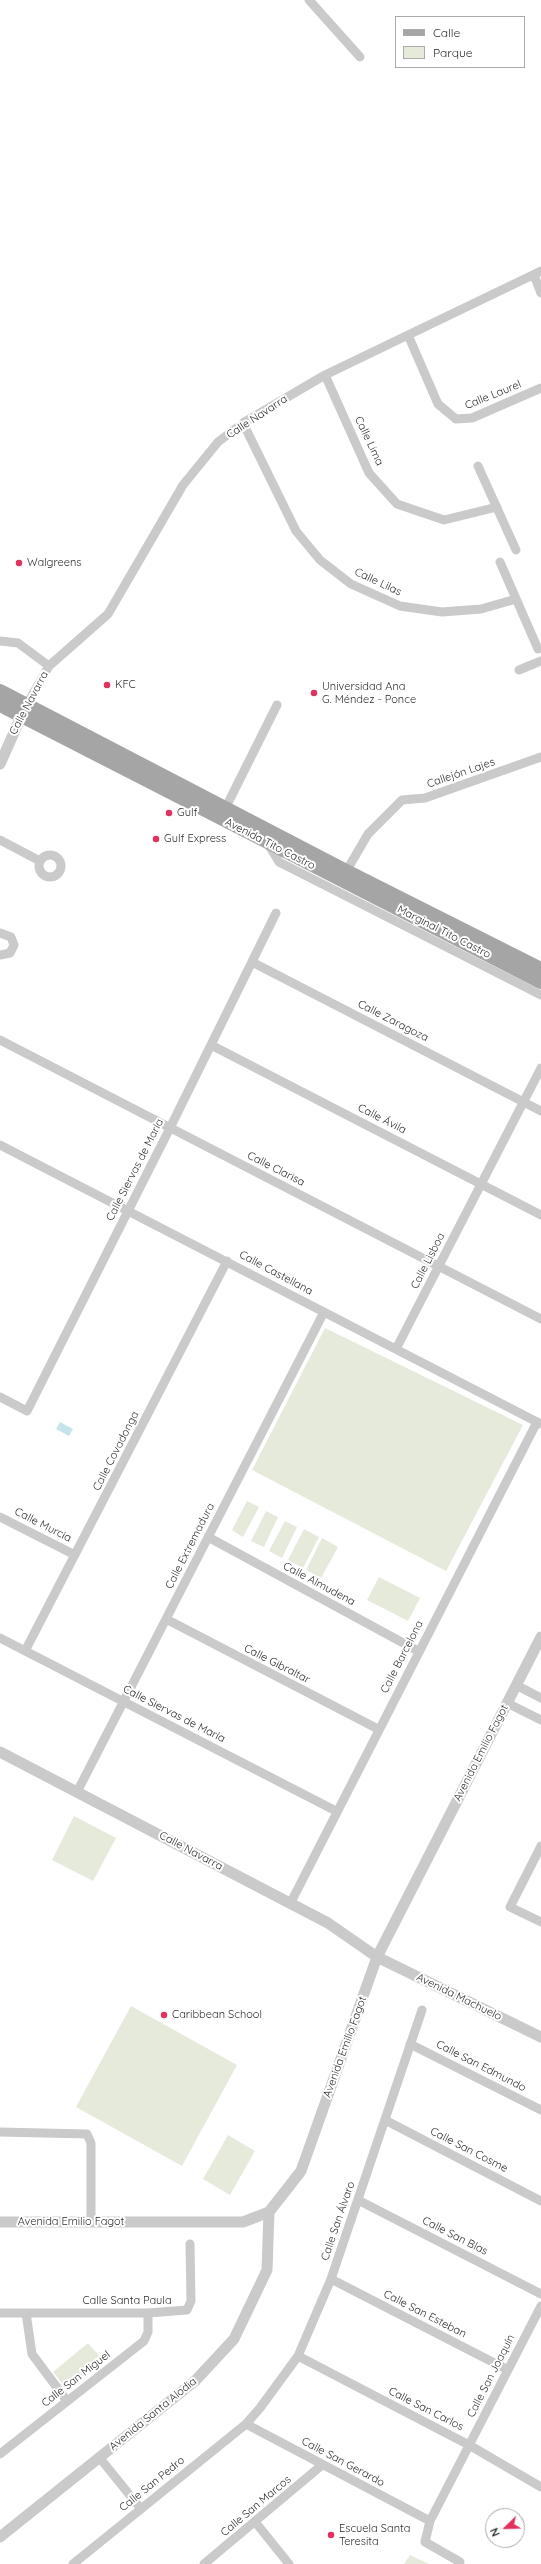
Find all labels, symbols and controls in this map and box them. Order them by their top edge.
legend [395,16,525,68]
text: Calle [433,25,460,40]
text: Parque [433,45,473,60]
street label: Calle Laurel [463,378,523,412]
street label: Calle Navarra [224,392,290,442]
street label: Calle Lima [352,414,386,468]
place label: Walgreens [27,556,81,570]
marker: Walgreens [14,558,24,568]
street label: Calle Lilas [352,565,404,599]
street label: Calle Navarra [7,669,51,737]
place label: KFC [115,678,136,692]
marker: KFC [102,680,112,690]
place label: Universidad Ana G. Méndez - Ponce [322,680,416,706]
marker: Universidad Ana G. Méndez - Ponce [309,688,319,698]
street label: Callejón Lajes [425,755,497,791]
place label: Gulf [177,806,197,820]
marker: Gulf [164,808,174,818]
street label: Avenida Tito Castro [223,816,317,872]
place label: Gulf Express [164,832,226,846]
marker: Gulf Express [151,834,161,844]
street label: Marginal Tito Castro [395,903,493,961]
street label: Calle Zaragoza [355,997,431,1045]
street label: Calle Ávila [356,1101,408,1137]
street label: Calle Siervas de María [103,1117,167,1223]
street label: Calle Clarisa [245,1149,307,1189]
street label: Calle Lisboa [408,1231,448,1291]
street label: Calle Castellana [237,1248,315,1298]
street label: Calle Covadonga [90,1409,142,1493]
street label: Calle Extremadura [163,1501,217,1591]
street label: Calle Murcia [12,1505,74,1545]
street label: Calle Almudena [281,1559,357,1609]
street label: Calle Barcelona [378,1618,426,1696]
street label: Calle Gibraltar [242,1642,312,1686]
street label: Calle Siervas de María [121,1682,227,1746]
street label: Avenida Emilio Fagot [451,1702,511,1804]
street label: Calle Navarra [157,1829,225,1873]
street label: Avenida Machuelo [414,1971,504,2023]
street label: Avenida Emilio Fagot [321,1995,369,2099]
place label: Caribbean School [172,2008,262,2022]
marker: Caribbean School [159,2010,169,2020]
street label: Calle San Edmundo [434,2038,528,2094]
street label: Calle San Cosme [428,2125,510,2175]
street label: Calle San Álvaro [318,2180,358,2262]
street label: Calle San Blas [420,2214,490,2258]
street label: Avenida Emilio Fagot [18,2215,124,2229]
street label: Calle San Esteban [381,2287,469,2341]
street label: Calle Santa Paula [82,2294,172,2308]
street label: Calle San Joaquín [464,2332,518,2420]
street label: Calle San Miguel [39,2348,113,2410]
street label: Avenida Santa Alodia [107,2375,199,2453]
street label: Calle San Carlos [386,2384,466,2434]
street label: Calle San Gerardo [299,2435,387,2489]
street label: Calle San Pedro [117,2454,187,2514]
street label: Calle San Marcos [218,2473,294,2539]
north arrow [485,2508,525,2548]
place label: Escuela Santa Teresita [339,2522,410,2548]
text: N [487,2526,503,2539]
marker: Escuela Santa Teresita [326,2530,336,2540]

